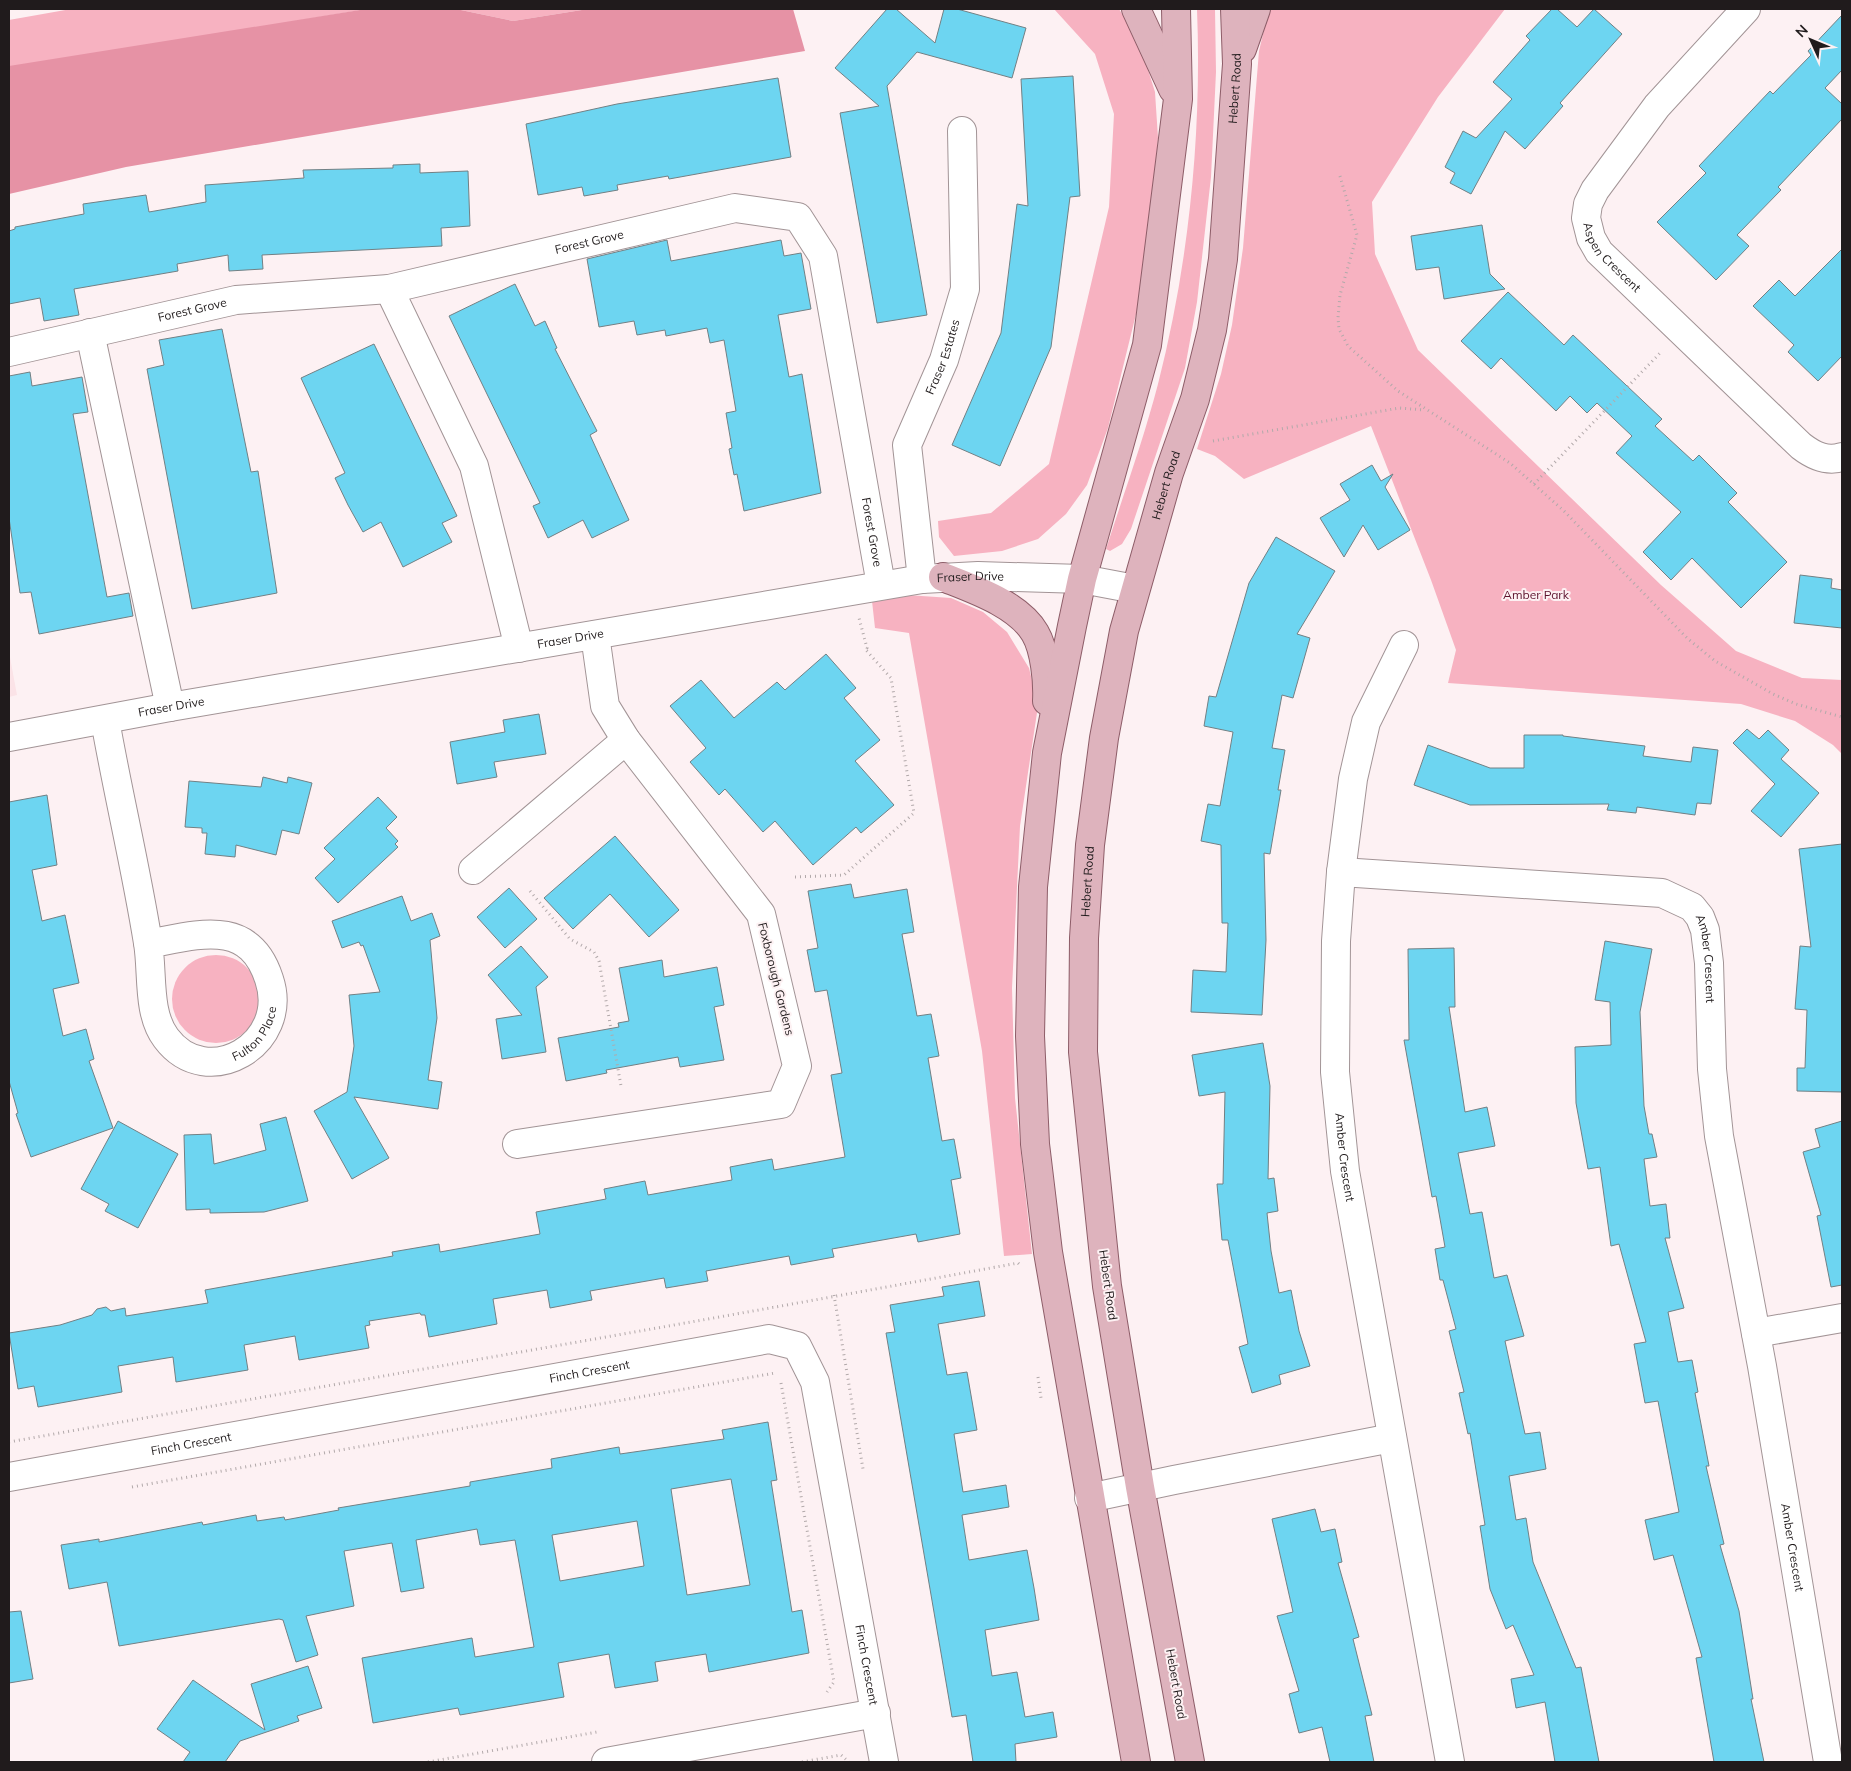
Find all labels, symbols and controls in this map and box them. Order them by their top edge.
north arrow [1786,15,1836,65]
text: N [1792,21,1812,41]
street label: Hebert Road [1225,53,1244,124]
street label: Aspen Crescent [1580,220,1644,295]
street label: Forest Grove [553,226,625,257]
street label: Forest Grove [156,294,228,325]
street label: Fraser Estates [922,317,963,397]
street label: Hebert Road [1148,449,1183,521]
street label: Forest Grove [859,496,886,568]
street label: Fraser Drive [936,568,1004,585]
park label: Amber Park [1503,587,1570,602]
street label: Fraser Drive [536,625,605,651]
street label: Fraser Drive [137,693,205,720]
street label: Hebert Road [1077,846,1097,917]
street label: Amber Crescent [1693,912,1718,1003]
street label: Foxborough Gardens [755,921,798,1037]
street label: Fulton Place [229,1005,279,1064]
street label: Amber Crescent [1332,1112,1358,1203]
street label: Hebert Road [1096,1249,1121,1321]
street label: Finch Crescent [548,1356,631,1386]
street label: Finch Crescent [150,1429,232,1458]
street label: Amber Crescent [1778,1502,1807,1592]
street label: Finch Crescent [852,1623,881,1706]
street label: Hebert Road [1163,1648,1190,1720]

